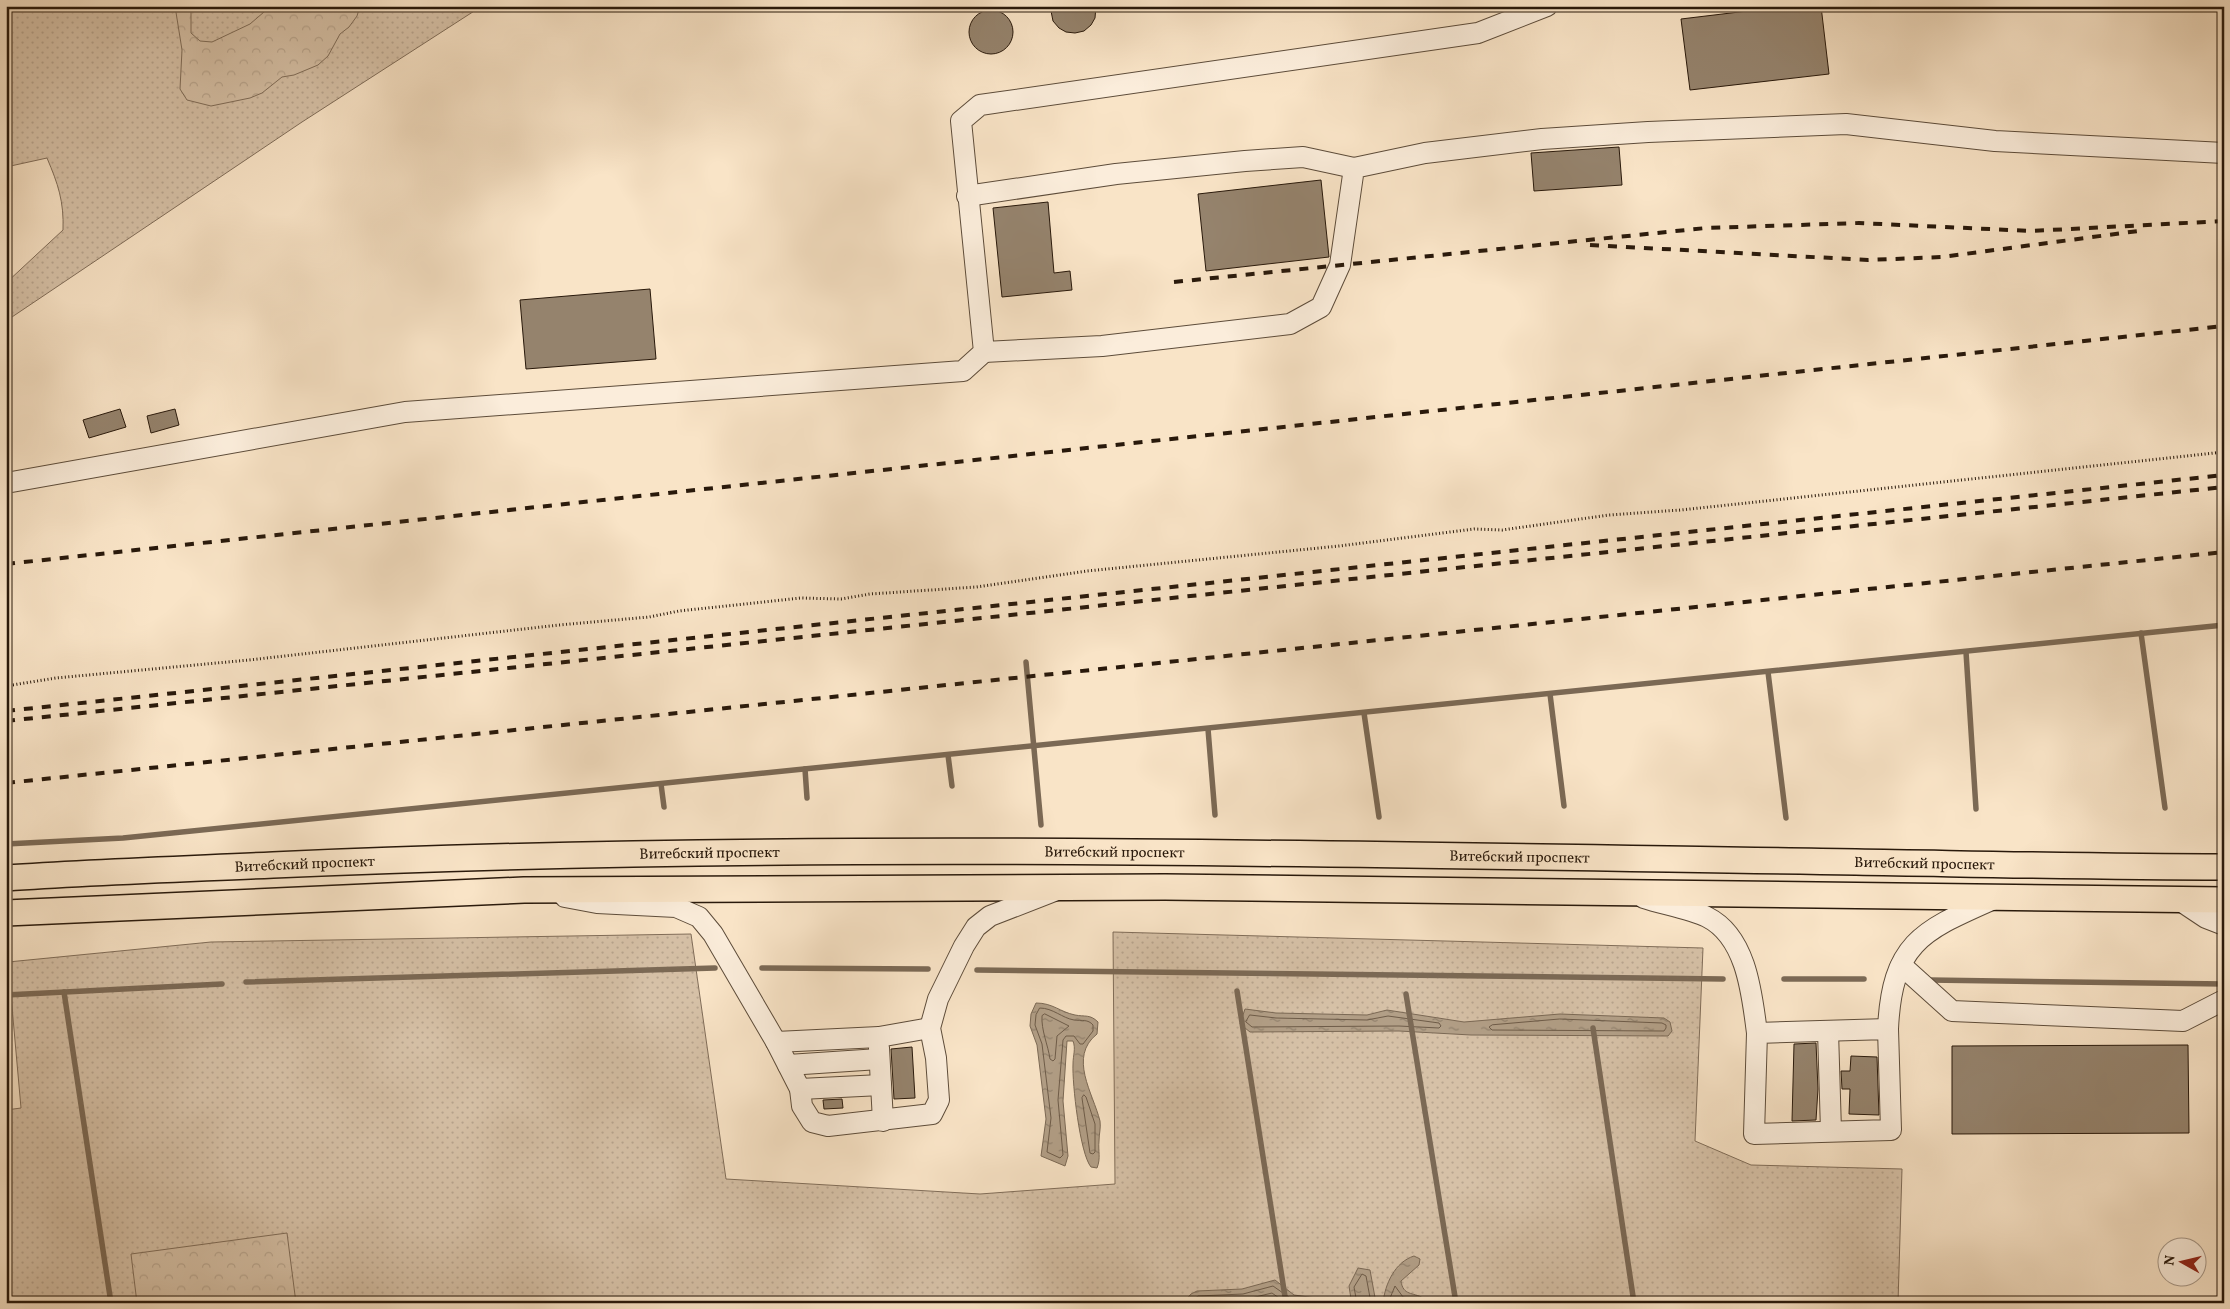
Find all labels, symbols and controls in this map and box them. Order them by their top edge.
street label: Витебский проспект [1044,842,1185,864]
street label: Витебский проспект [639,843,780,866]
street label: Витебский проспект [1449,847,1590,870]
street label: Витебский проспект [234,852,376,879]
street label: Витебский проспект [1854,853,1995,876]
north arrow [2158,1236,2208,1286]
text: N [2160,1254,2181,1267]

